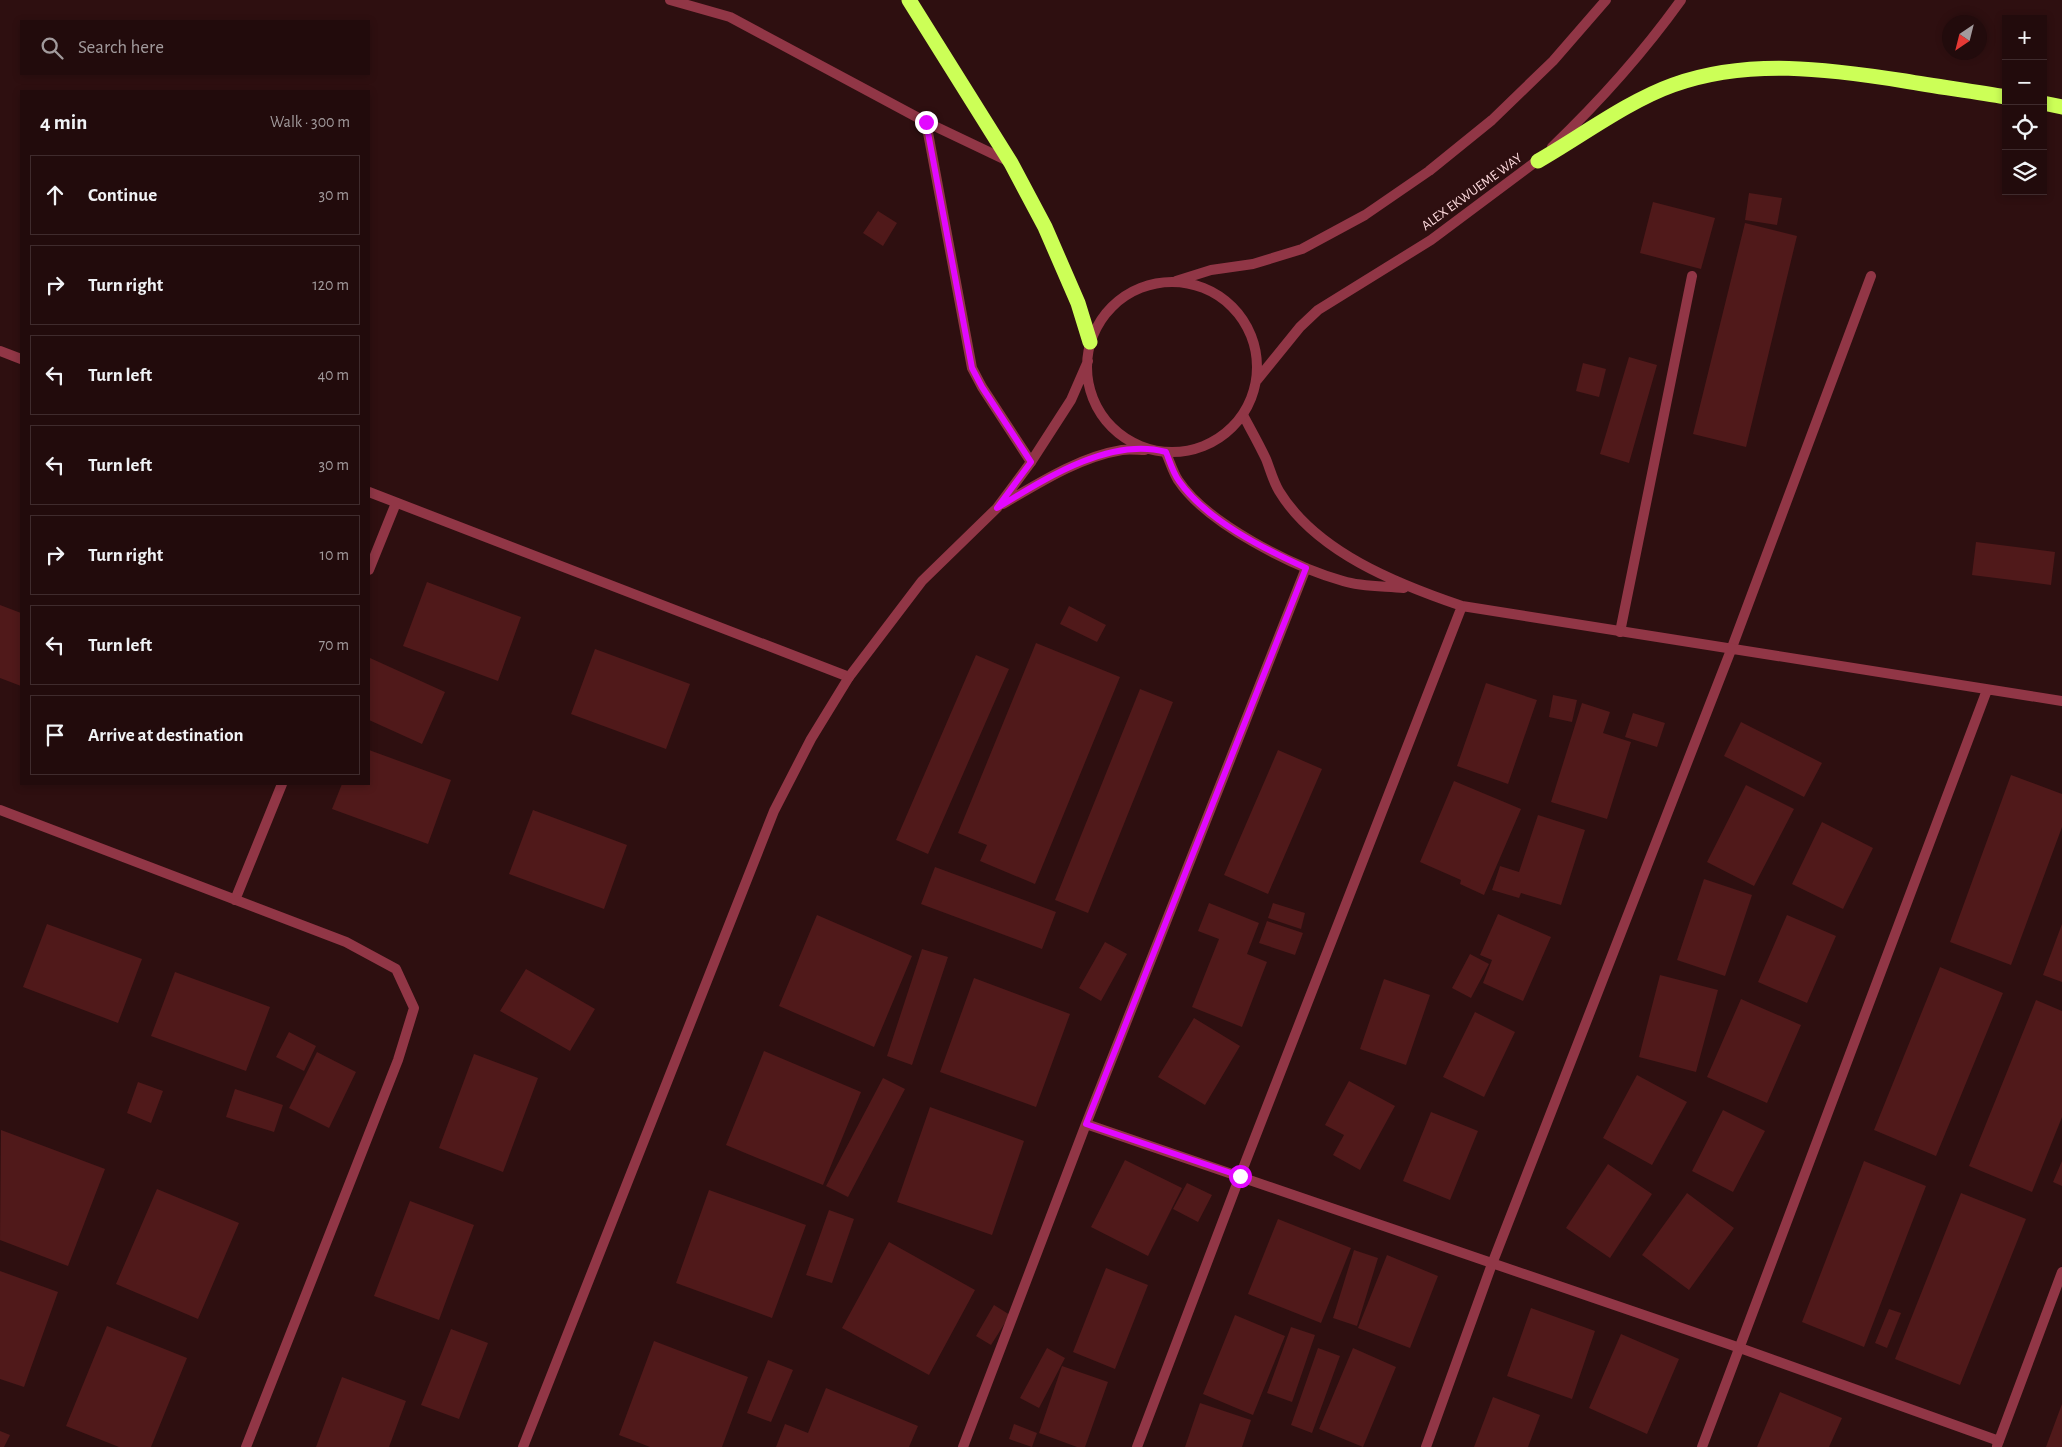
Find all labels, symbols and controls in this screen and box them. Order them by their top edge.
north arrow [1942,15,1987,60]
map controls [2002,15,2047,195]
button: + [2002,15,2047,60]
search box [20,20,370,75]
icon: search [38,34,66,62]
text: Search here [78,38,164,57]
button: − [2002,60,2047,105]
button: locate [2002,105,2047,150]
route end [915,111,938,134]
text: 4 min [40,112,87,133]
text: Walk · 300 m [270,114,350,130]
street label: ALEX EKWUEME WAY [1419,150,1525,233]
button: layers [2002,150,2047,195]
icon: ahead [41,181,69,209]
text: Continue [88,186,157,205]
text: 30 m [319,187,349,203]
icon: right [41,271,69,299]
text: Turn right [88,276,163,295]
text: 120 m [312,277,349,293]
icon: left [41,361,69,389]
text: Turn left [88,366,152,385]
text: 40 m [317,367,349,383]
icon: left [41,451,69,479]
text: Turn left [88,456,152,475]
text: 30 m [319,457,349,473]
icon: right [41,541,69,569]
text: Turn right [88,546,163,565]
text: 10 m [320,547,349,563]
icon: left [41,631,69,659]
text: Turn left [88,636,152,655]
text: 70 m [318,637,349,653]
icon: arrive [41,721,69,749]
text: Arrive at destination [88,726,244,745]
route start [1229,1165,1252,1188]

